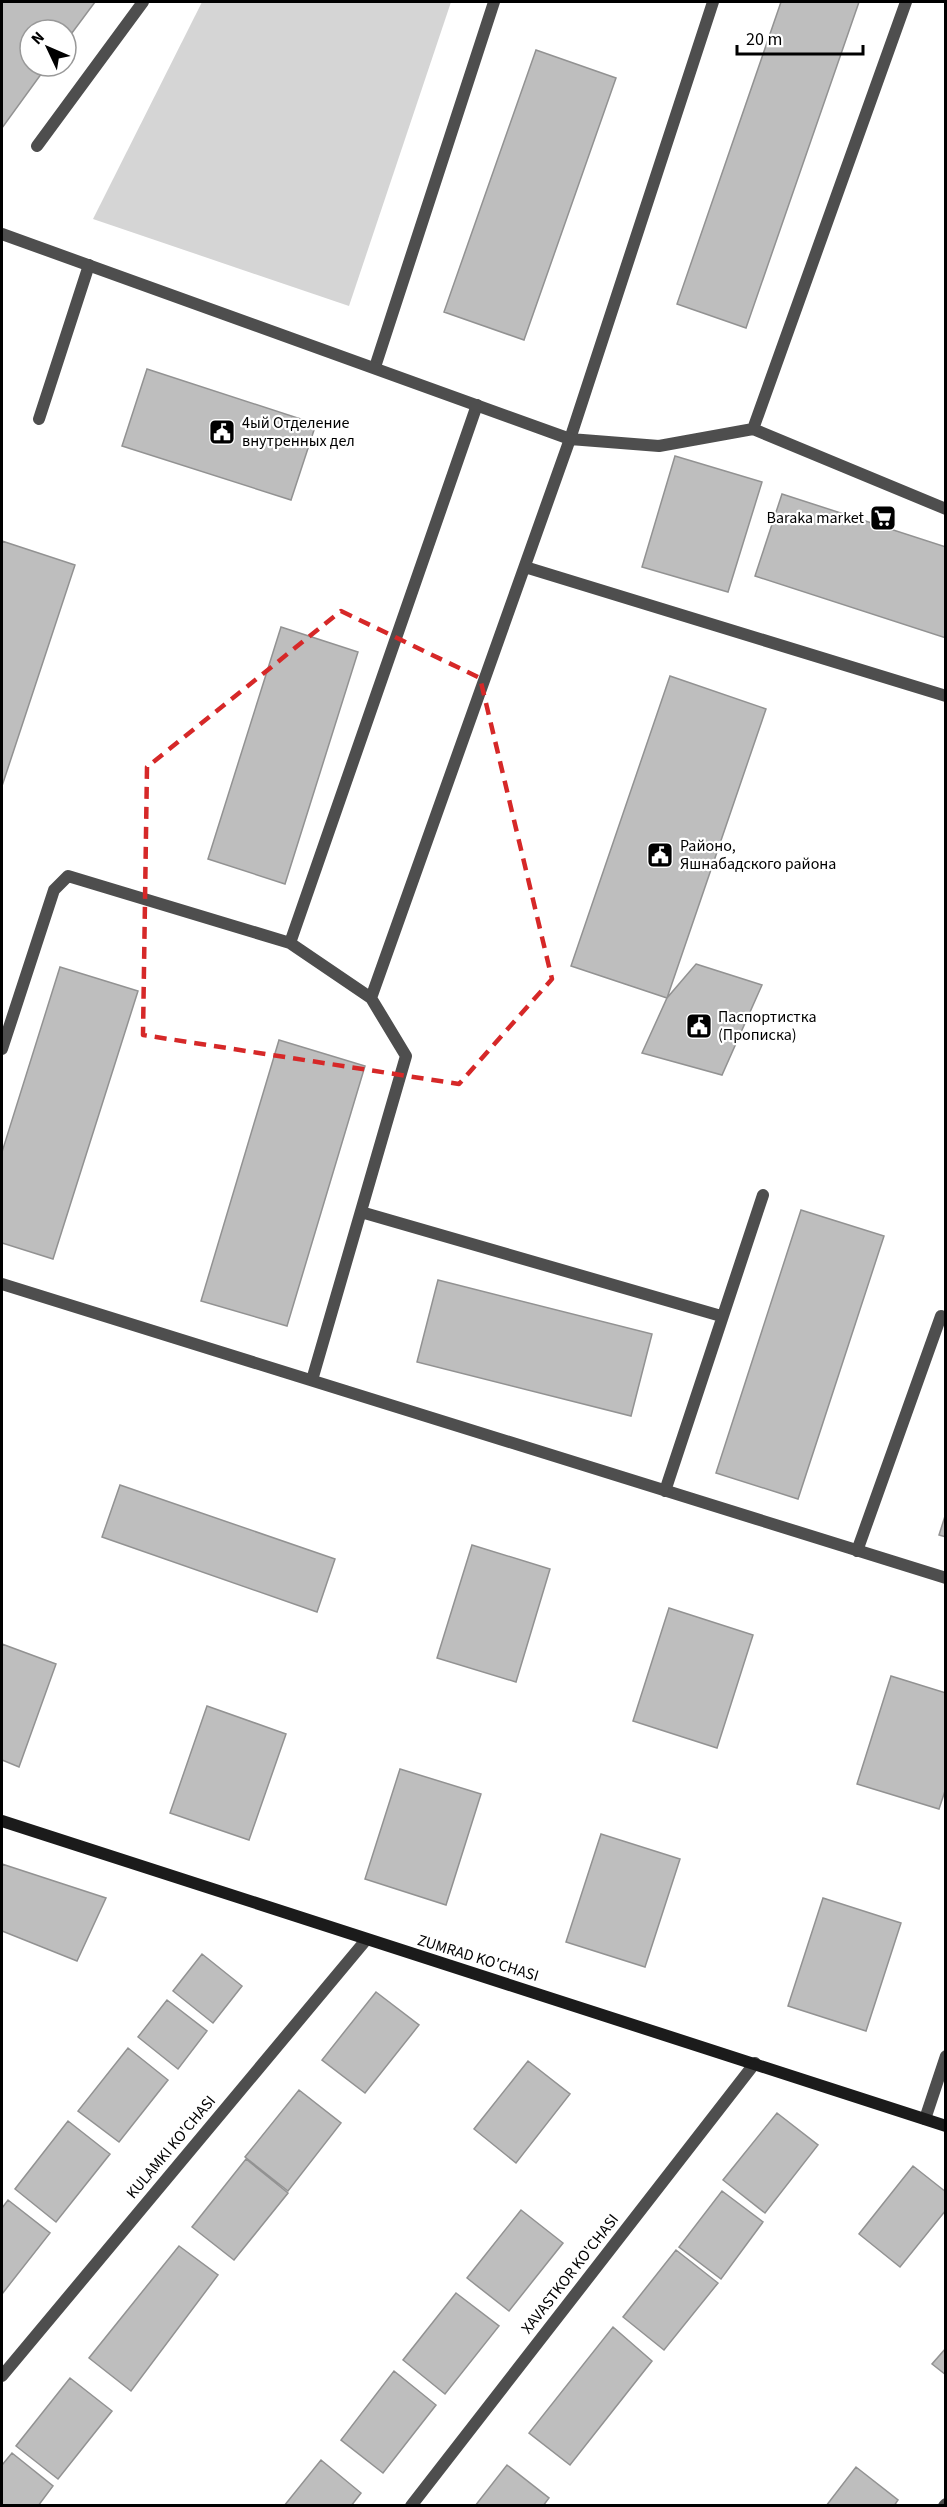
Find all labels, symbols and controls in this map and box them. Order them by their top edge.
north arrow [18,18,78,78]
scale bar [737,18,863,56]
text: N [26,27,50,50]
text: 20 m [746,27,782,52]
place label: 4ый Отделение внутренных дел [242,412,355,452]
public building icon: 4ый Отделение внутренных дел [207,417,237,447]
supermarket icon: Baraka market [868,503,898,533]
place label: Baraka market [767,507,865,529]
place label: Районо, Яшнабадского района [680,835,836,875]
public building icon: Районо, Яшнабадского района [645,840,675,870]
place label: Паспортистка (Прописка) [718,1006,817,1046]
public building icon: Паспортистка (Прописка) [684,1011,714,1041]
street label: ZUMRAD KO'CHASI [415,1929,541,1987]
street label: KULAMKI KO'CHASI [121,2091,221,2203]
street label: XAVASTKOR KO'CHASI [516,2209,624,2339]

